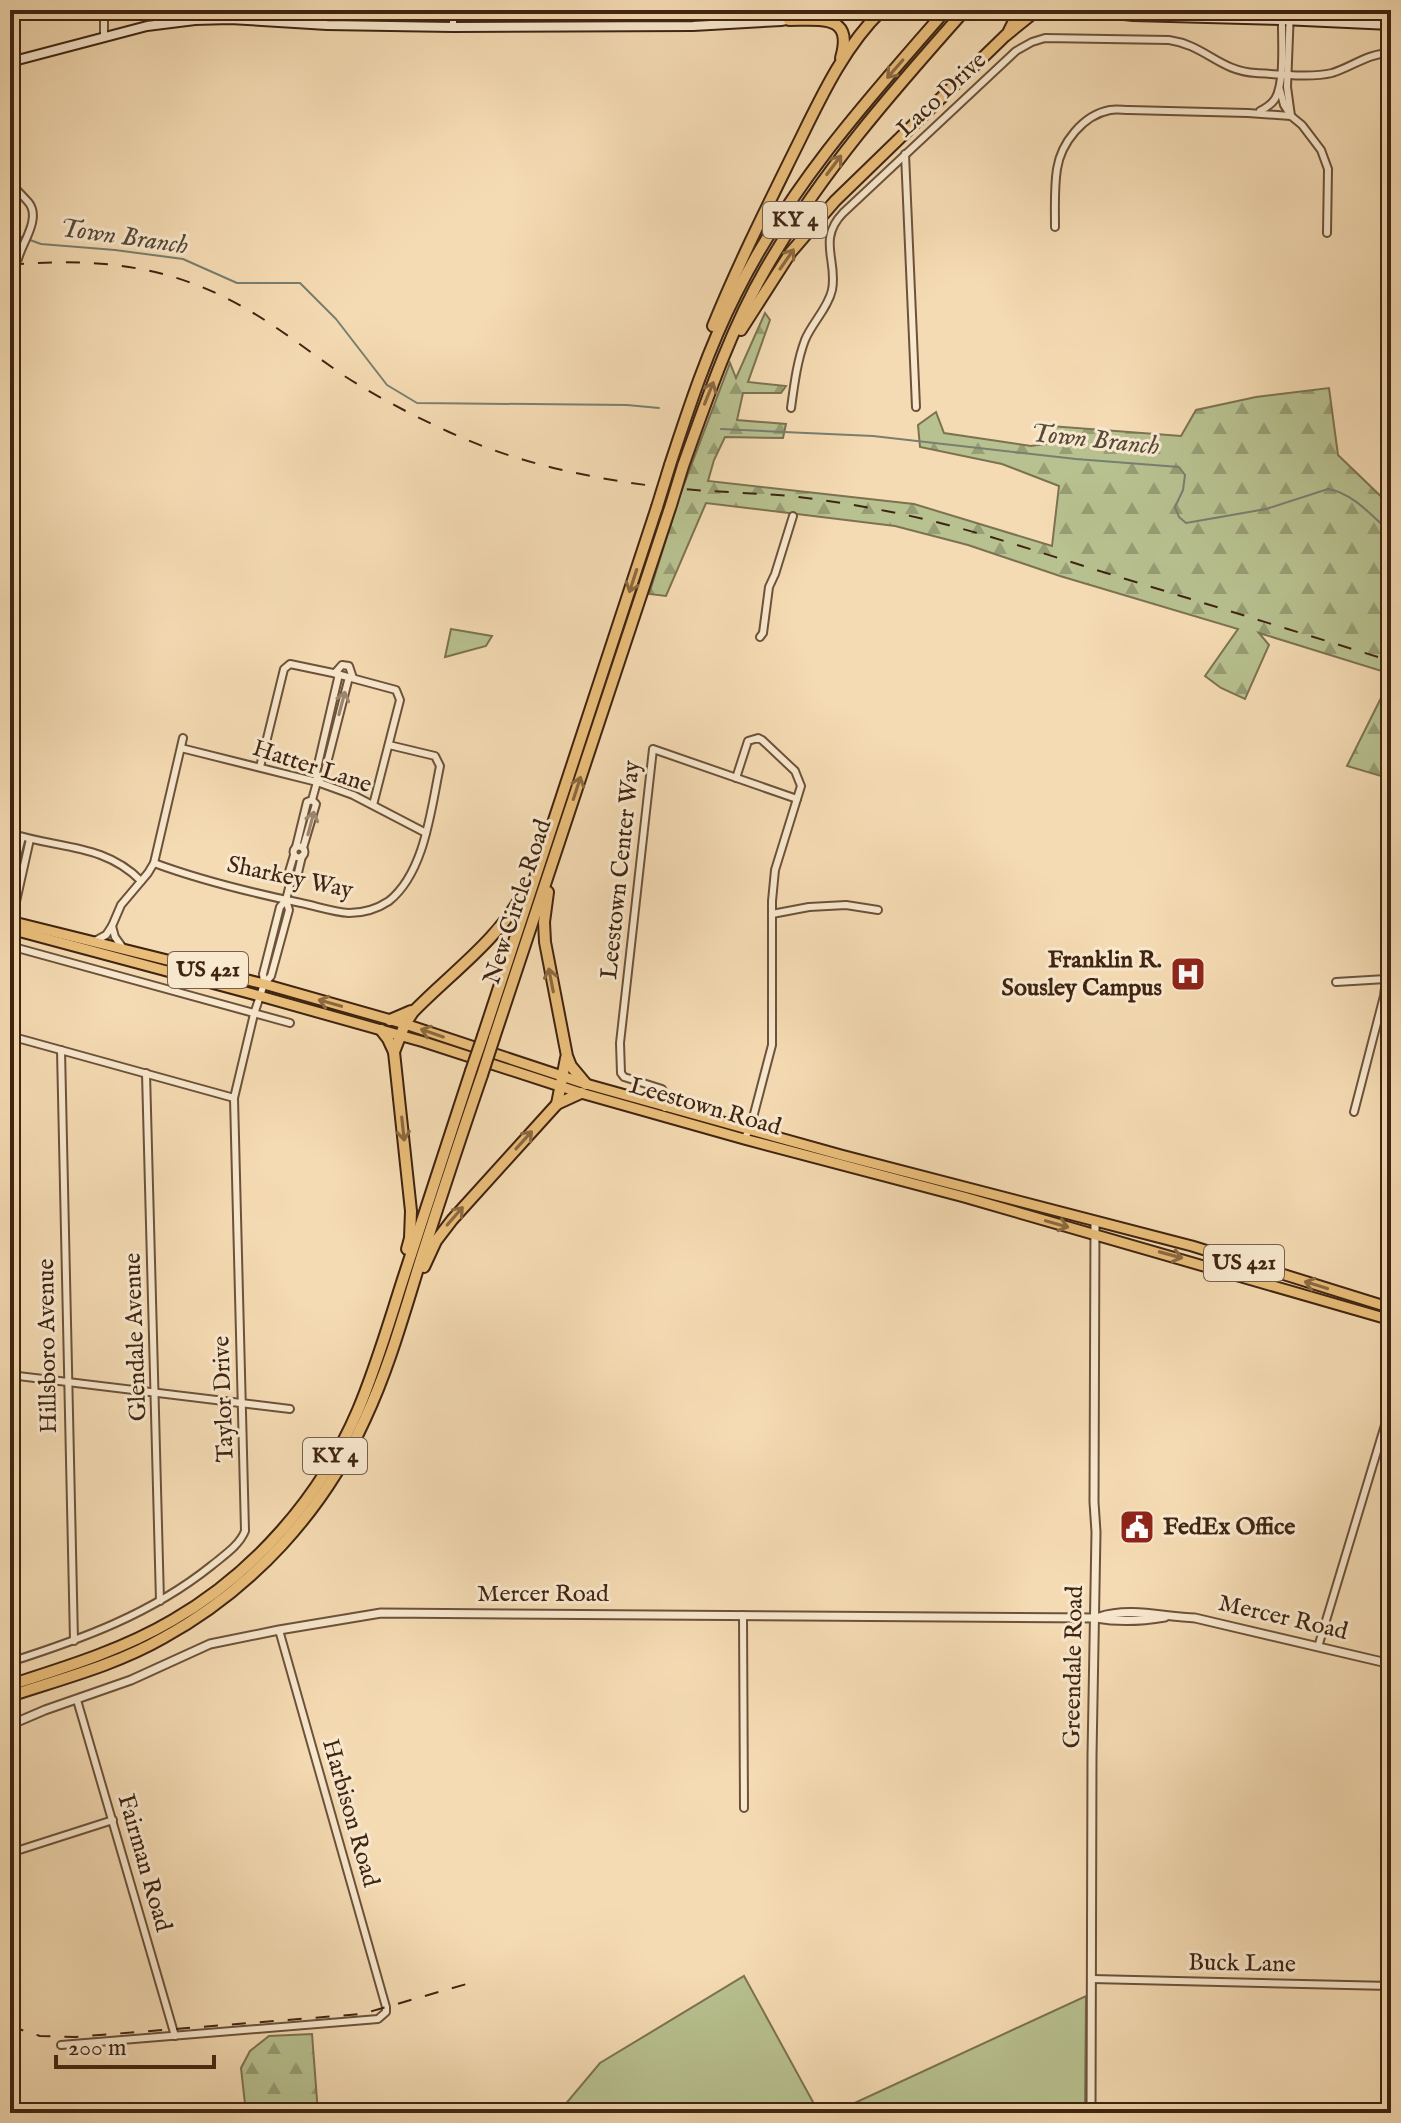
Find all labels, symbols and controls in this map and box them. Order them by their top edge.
street label: Laco Drive [891,46,993,144]
one-way arrow [886,58,904,78]
one-way arrow [825,155,842,176]
road number: KY 4 [763,202,827,238]
water label: Town Branch [58,212,190,262]
one-way arrow [779,249,795,271]
one-way arrow [703,381,718,406]
water label: Town Branch [1029,417,1161,463]
one-way arrow [624,568,639,593]
one-way arrow [336,691,351,717]
street label: Hatter Lane [248,733,376,801]
street label: Leestown Center Way [594,759,648,981]
one-way arrow [570,776,585,802]
one-way arrow [304,811,319,837]
street label: New Circle Road [477,815,559,988]
street label: Sharkey Way [224,850,356,907]
place label: Franklin R. Sousley Campus [1002,945,1163,1004]
road number: US 421 [168,952,248,988]
hospital icon: Franklin R. Sousley Campus [1169,955,1207,993]
one-way arrow [543,968,558,993]
one-way arrow [317,995,343,1010]
one-way arrow [420,1025,445,1040]
street label: Leestown Road [625,1071,785,1144]
one-way arrow [396,1115,411,1142]
one-way arrow [514,1130,532,1150]
one-way arrow [446,1207,464,1227]
one-way arrow [1043,1217,1069,1232]
road number: US 421 [1204,1245,1284,1281]
one-way arrow [1158,1249,1184,1264]
street label: Glendale Avenue [118,1252,154,1422]
street label: Hillsboro Avenue [31,1258,65,1434]
one-way arrow [1304,1277,1329,1292]
street label: Taylor Drive [206,1335,242,1463]
road number: KY 4 [303,1438,367,1474]
public building icon: FedEx Office [1118,1508,1156,1546]
place label: FedEx Office [1163,1512,1295,1543]
street label: Mercer Road [477,1579,609,1610]
street label: Greendale Road [1057,1585,1091,1749]
street label: Mercer Road [1215,1588,1351,1648]
street label: Harbison Road [314,1735,386,1891]
street label: Fairman Road [110,1791,178,1936]
street label: Buck Lane [1188,1948,1296,1980]
scale bar [56,2019,214,2069]
text: 200 m [68,2033,127,2064]

